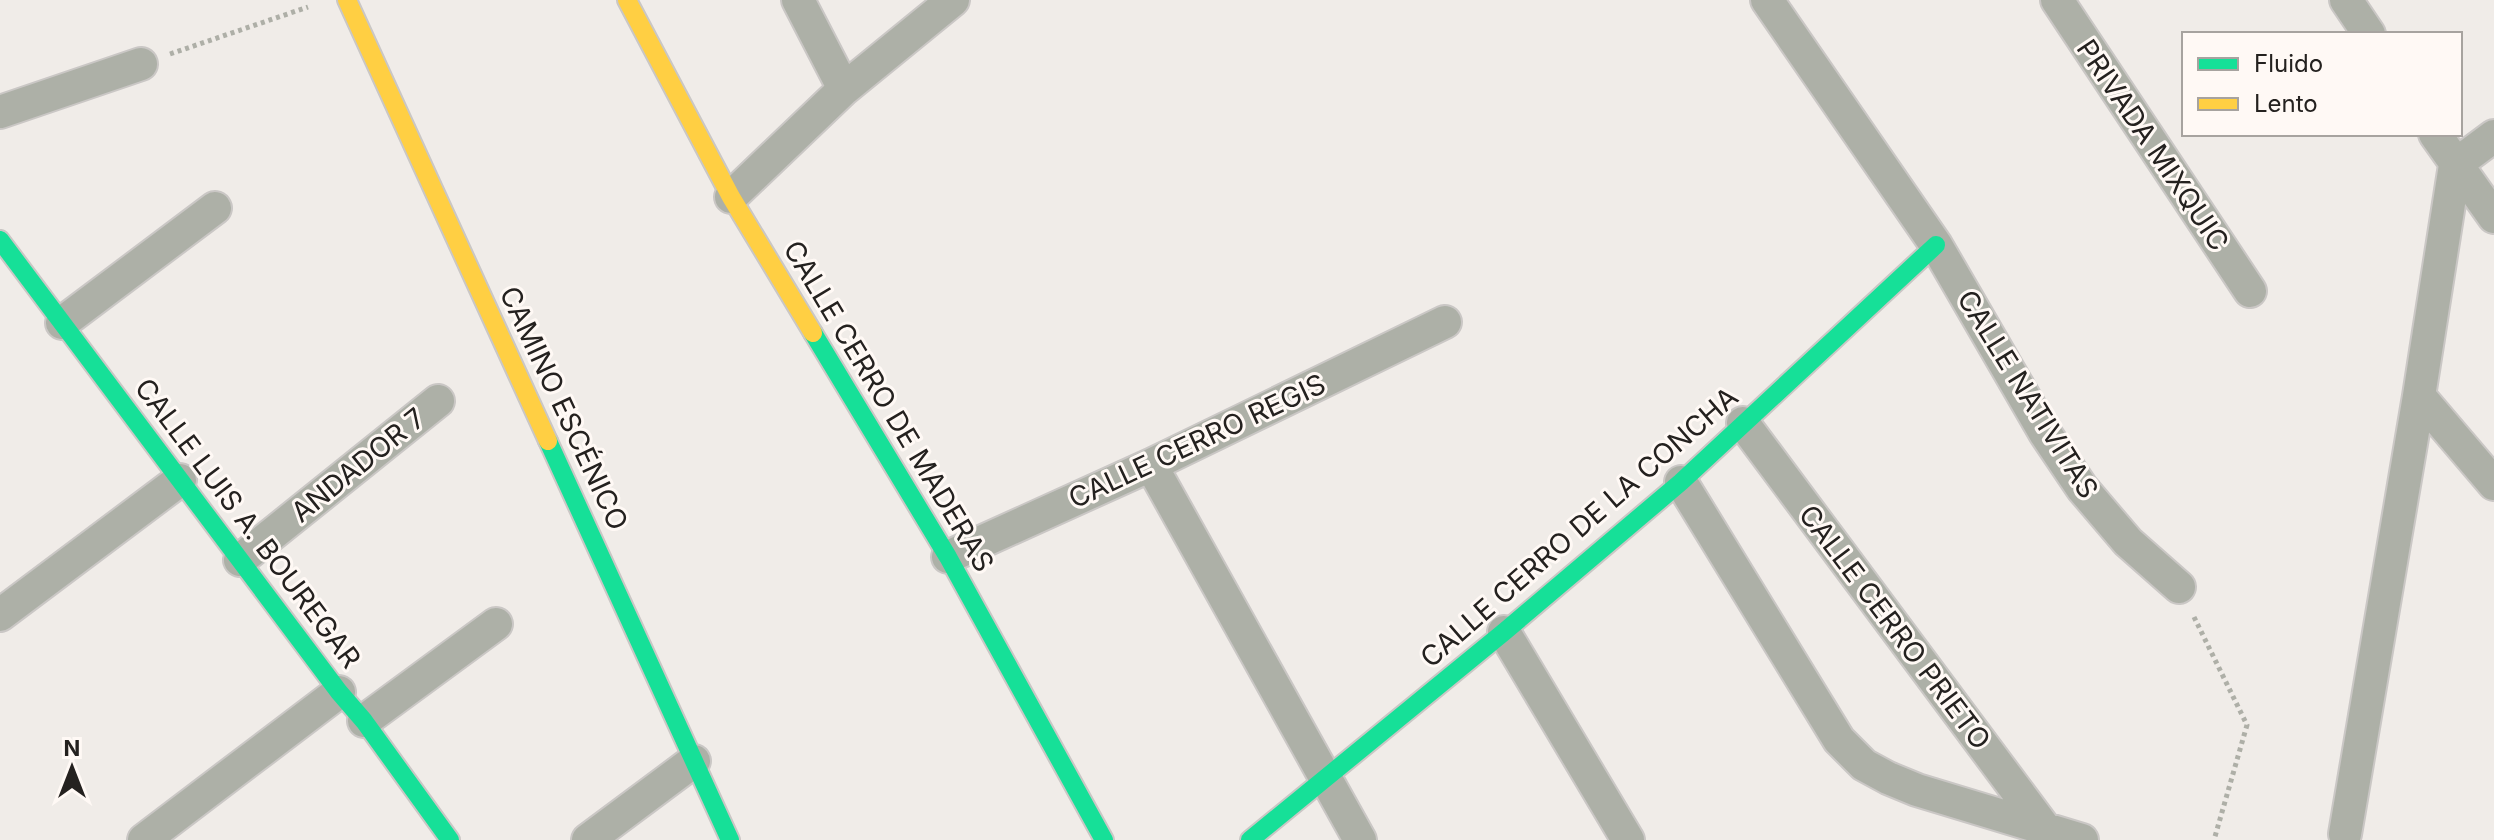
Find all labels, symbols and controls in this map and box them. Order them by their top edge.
legend [2182,32,2462,136]
street label: PRIVADA MIXQUIC [2070,33,2236,257]
text: Fluido [2254,49,2323,78]
text: Lento [2254,89,2318,118]
street label: CALLE CERRO DE MADERAS [777,234,1001,578]
street label: CAMINO ESCÉNICO [493,280,636,535]
street label: CALLE NATIVITAS [1950,284,2106,504]
street label: CALLE CERRO REGIS [1063,367,1331,515]
street label: CALLE LUIS A. BOUREGAR [128,371,368,675]
street label: CALLE CERRO DE LA CONCHA [1413,380,1745,674]
street label: ANDADOR 7 [284,401,432,529]
street label: CALLE CERRO PRIETO [1792,498,1998,756]
north arrow [32,728,112,808]
text: N [64,735,80,761]

